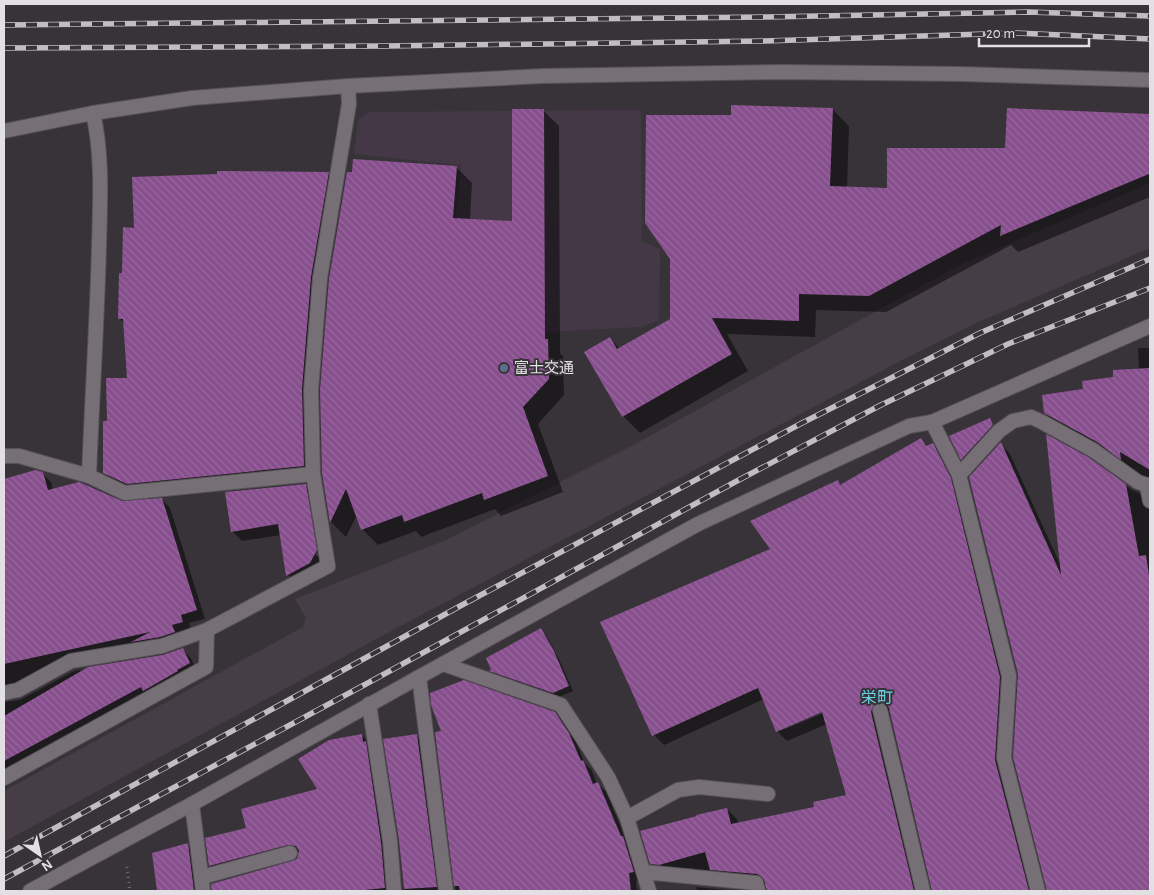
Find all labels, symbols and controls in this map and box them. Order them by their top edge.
scale bar [979,15,1089,47]
text: 20 m [986,26,1015,41]
place label: 富士交通 [514,360,574,376]
marker: 富士交通 [498,362,510,374]
district label: 栄町 [861,689,893,706]
north arrow [15,830,65,880]
text: N [39,856,55,873]

